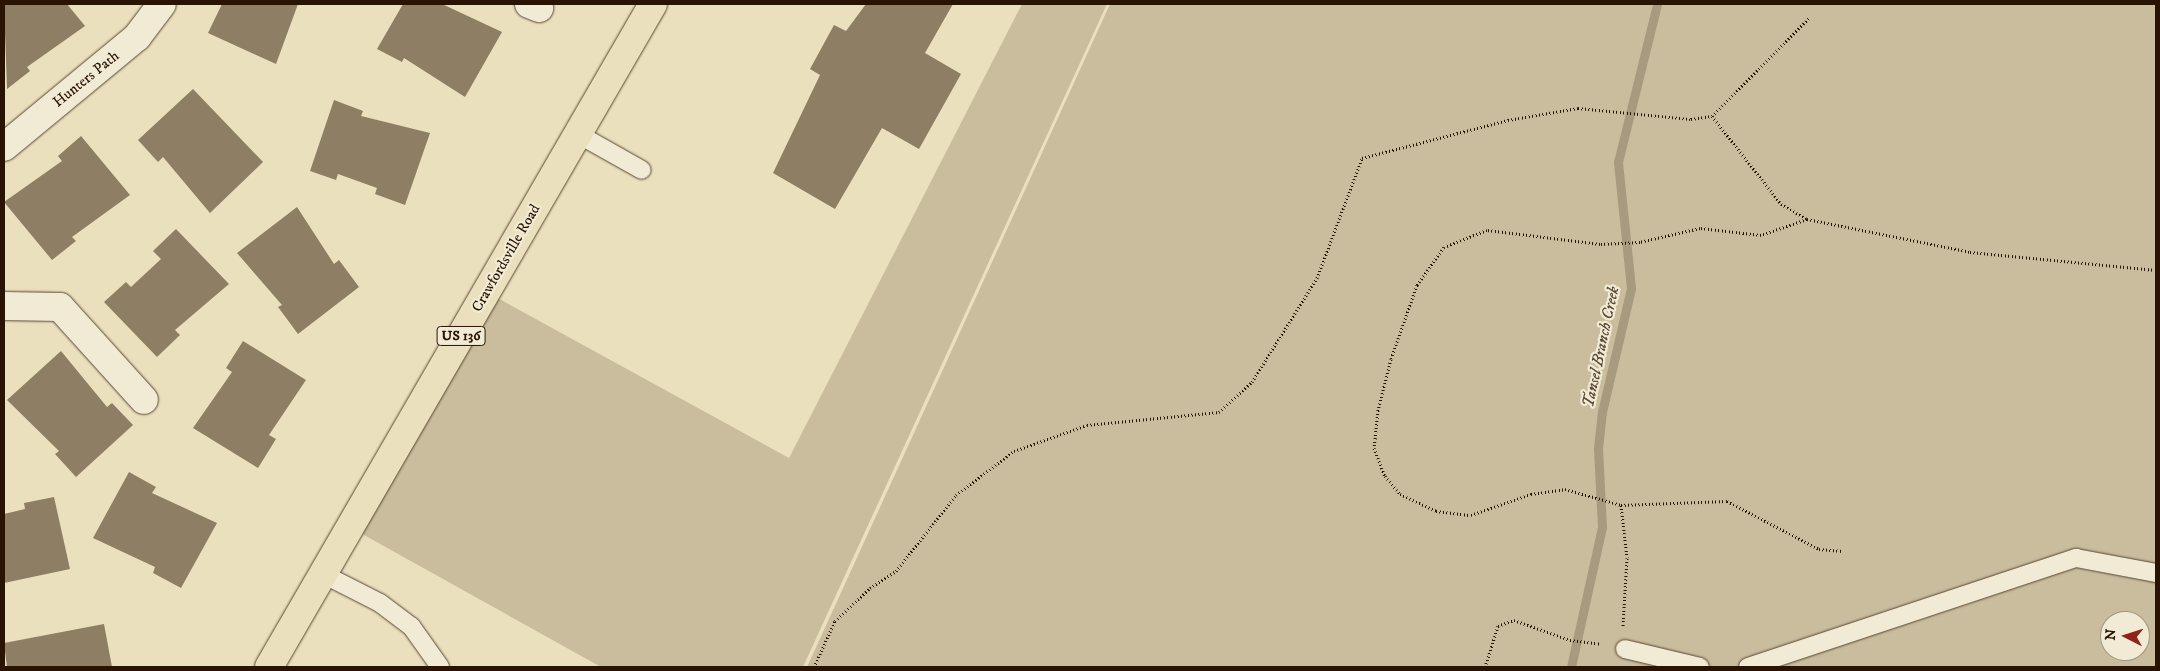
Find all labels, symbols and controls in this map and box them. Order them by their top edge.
street label: Hunters Path [49,47,123,111]
street label: Crawfordsville Road [468,201,544,315]
water label: Tansel Branch Creek [1579,285,1623,409]
road number: US 136 [436,324,486,348]
north arrow [2100,611,2150,661]
text: N [2102,628,2121,641]

